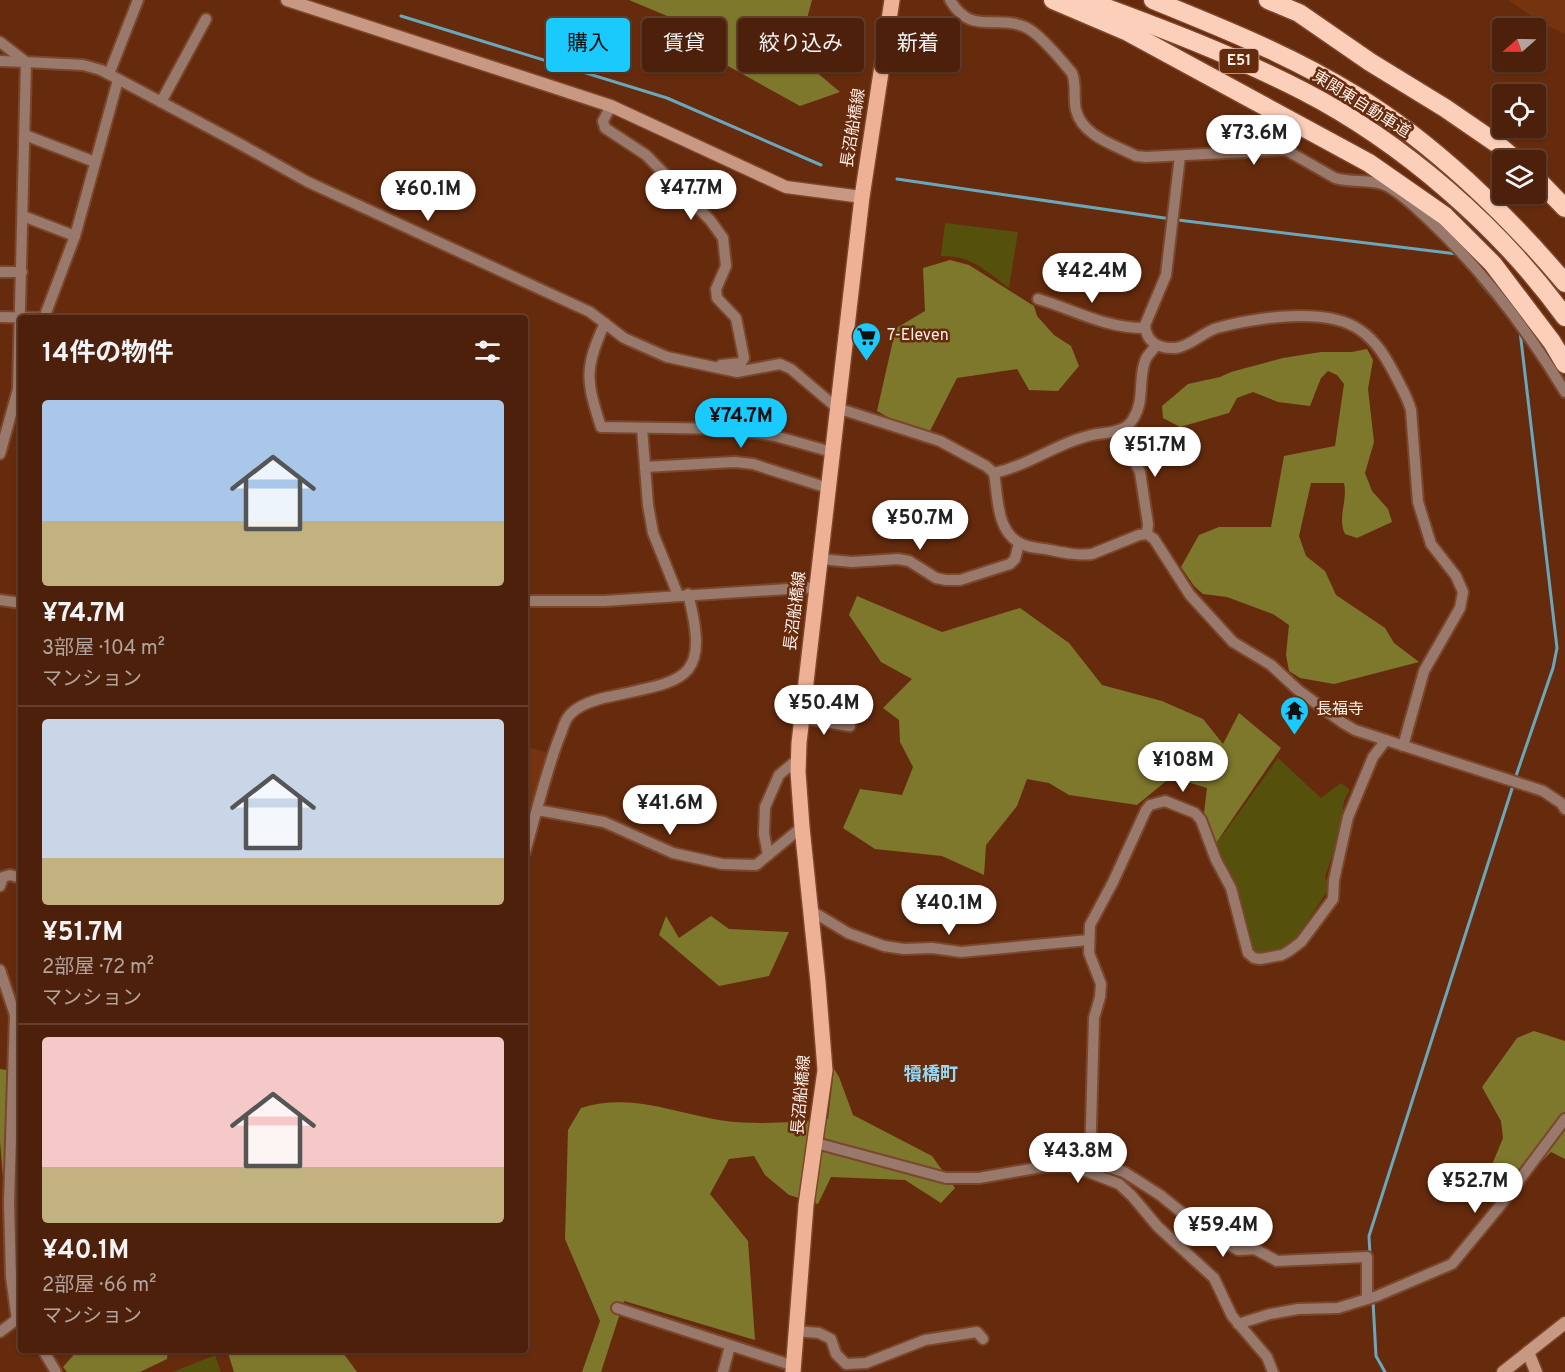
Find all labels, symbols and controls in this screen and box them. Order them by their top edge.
chip: 購入 [546,18,630,72]
chip: 賃貸 [642,18,726,72]
chip: 絞り込み [738,18,864,72]
chip: 新着 [876,18,960,72]
north arrow [1492,18,1546,72]
map controls [1492,18,1546,204]
road number: E51 [1220,49,1258,73]
street label: 東関東自動車道 [1308,67,1414,143]
button: locate [1492,84,1546,138]
street label: 長沼船橋線 [838,87,870,169]
pin: ¥73.6M [1205,115,1303,166]
text: ¥73.6M [1220,121,1288,147]
button: layers [1492,150,1546,204]
pin: ¥47.7M [642,170,740,221]
pin: ¥60.1M [379,171,477,222]
text: ¥47.7M [659,176,723,202]
text: ¥60.1M [395,177,461,203]
pin: ¥42.4M [1043,253,1141,304]
text: ¥42.4M [1056,259,1128,285]
supermarket icon: 7-Eleven [850,320,882,362]
place label: 7-Eleven [887,326,949,346]
icon: filters [471,335,504,368]
text: 14件の物件 [42,338,173,371]
pin: ¥74.7M [692,398,790,449]
text: ¥74.7M [709,404,773,430]
pin: ¥51.7M [1106,427,1204,478]
text: ¥51.7M [1124,433,1186,459]
icon: home [219,439,327,547]
pin: ¥50.7M [871,500,969,551]
text: ¥50.7M [886,506,954,532]
street label: 長沼船橋線 [781,570,811,652]
text: ¥74.7M [42,598,125,631]
text: 3部屋 · 104 m² [42,636,165,662]
text: マンション [42,667,142,693]
pin: ¥50.4M [775,685,873,736]
text: ¥50.4M [788,691,860,717]
temple icon: 長福寺 [1279,694,1311,736]
place label: 長福寺 [1316,700,1364,720]
pin: ¥108M [1141,742,1225,793]
text: ¥108M [1152,748,1214,774]
icon: home [219,758,327,866]
pin: ¥41.6M [621,785,719,836]
text: ¥41.6M [637,791,703,817]
pin: ¥40.1M [900,885,998,936]
text: ¥40.1M [915,891,983,917]
text: ¥51.7M [42,917,123,950]
text: 2部屋 · 72 m² [42,955,154,981]
text: マンション [42,986,142,1012]
street label: 長沼船橋線 [789,1054,815,1136]
district label: 犢橋町 [904,1064,958,1087]
icon: home [219,1076,327,1184]
pin: ¥43.8M [1029,1133,1127,1184]
text: ¥43.8M [1043,1139,1113,1165]
pin: ¥52.7M [1426,1163,1524,1214]
text: ¥52.7M [1442,1169,1508,1195]
pin: ¥59.4M [1174,1207,1272,1258]
text: ¥59.4M [1188,1213,1258,1239]
text: ¥40.1M [42,1235,129,1268]
text: 2部屋 · 66 m² [42,1273,156,1299]
text: マンション [42,1304,142,1330]

